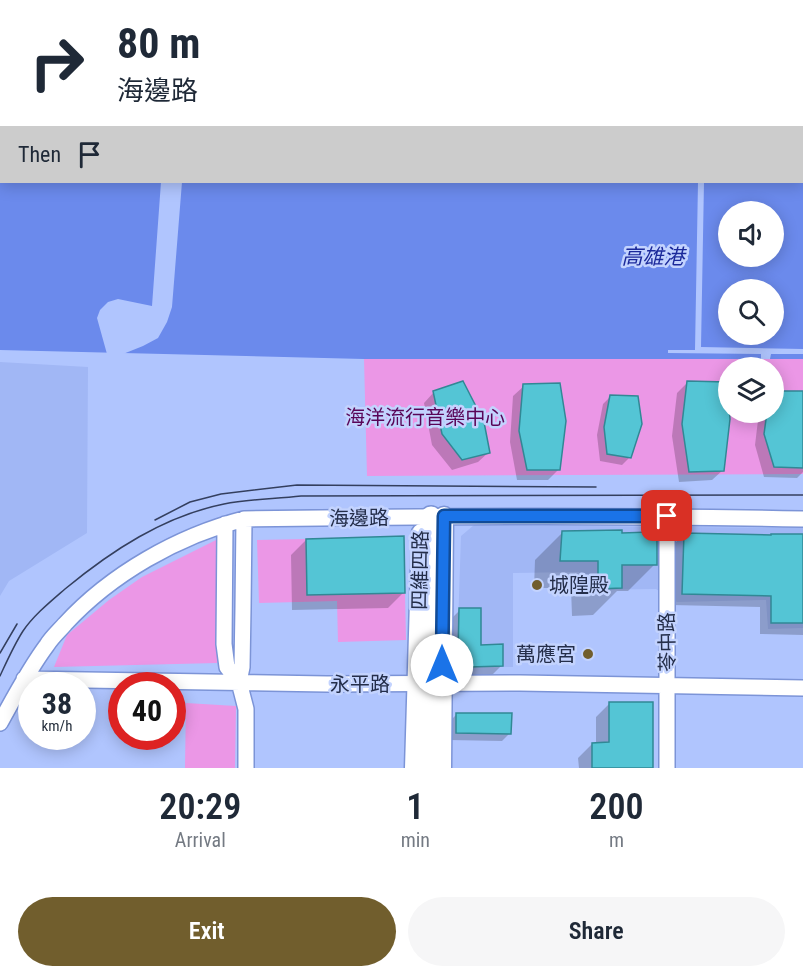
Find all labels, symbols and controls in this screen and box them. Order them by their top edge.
text: 80 m [117,19,200,68]
icon: right [18,24,96,102]
text: 海邊路 [117,75,198,107]
icon: arrive [73,138,106,171]
text: Then [18,142,61,167]
map controls [718,201,784,423]
button: sound [718,201,784,267]
water label: 高雄港 [622,245,687,269]
button: search [718,279,784,345]
button: layers [718,357,784,423]
park label: 海洋流行音樂中心 [345,405,505,429]
pin [641,490,692,541]
icon: arrive [650,499,683,532]
street label: 海邊路 [329,505,389,531]
street label: 四維四路 [407,530,433,610]
place label: 城隍殿 [549,573,609,597]
marker: 城隍殿 [530,578,544,592]
street label: 苓中路 [654,612,680,672]
position arrow [410,633,474,697]
place label: 萬應宮 [516,642,576,666]
marker: 萬應宮 [581,647,595,661]
speed limit sign: 40 [108,672,186,750]
street label: 永平路 [330,672,390,696]
text: 38 [42,686,72,721]
text: km/h [42,717,72,735]
text: 20:29 [159,786,241,828]
text: 1 [406,786,424,828]
text: 200 [589,786,644,828]
text: Arrival [175,828,226,852]
text: min [401,828,430,852]
text: m [609,828,624,852]
button: Exit [18,897,396,966]
button: Share [408,897,785,966]

